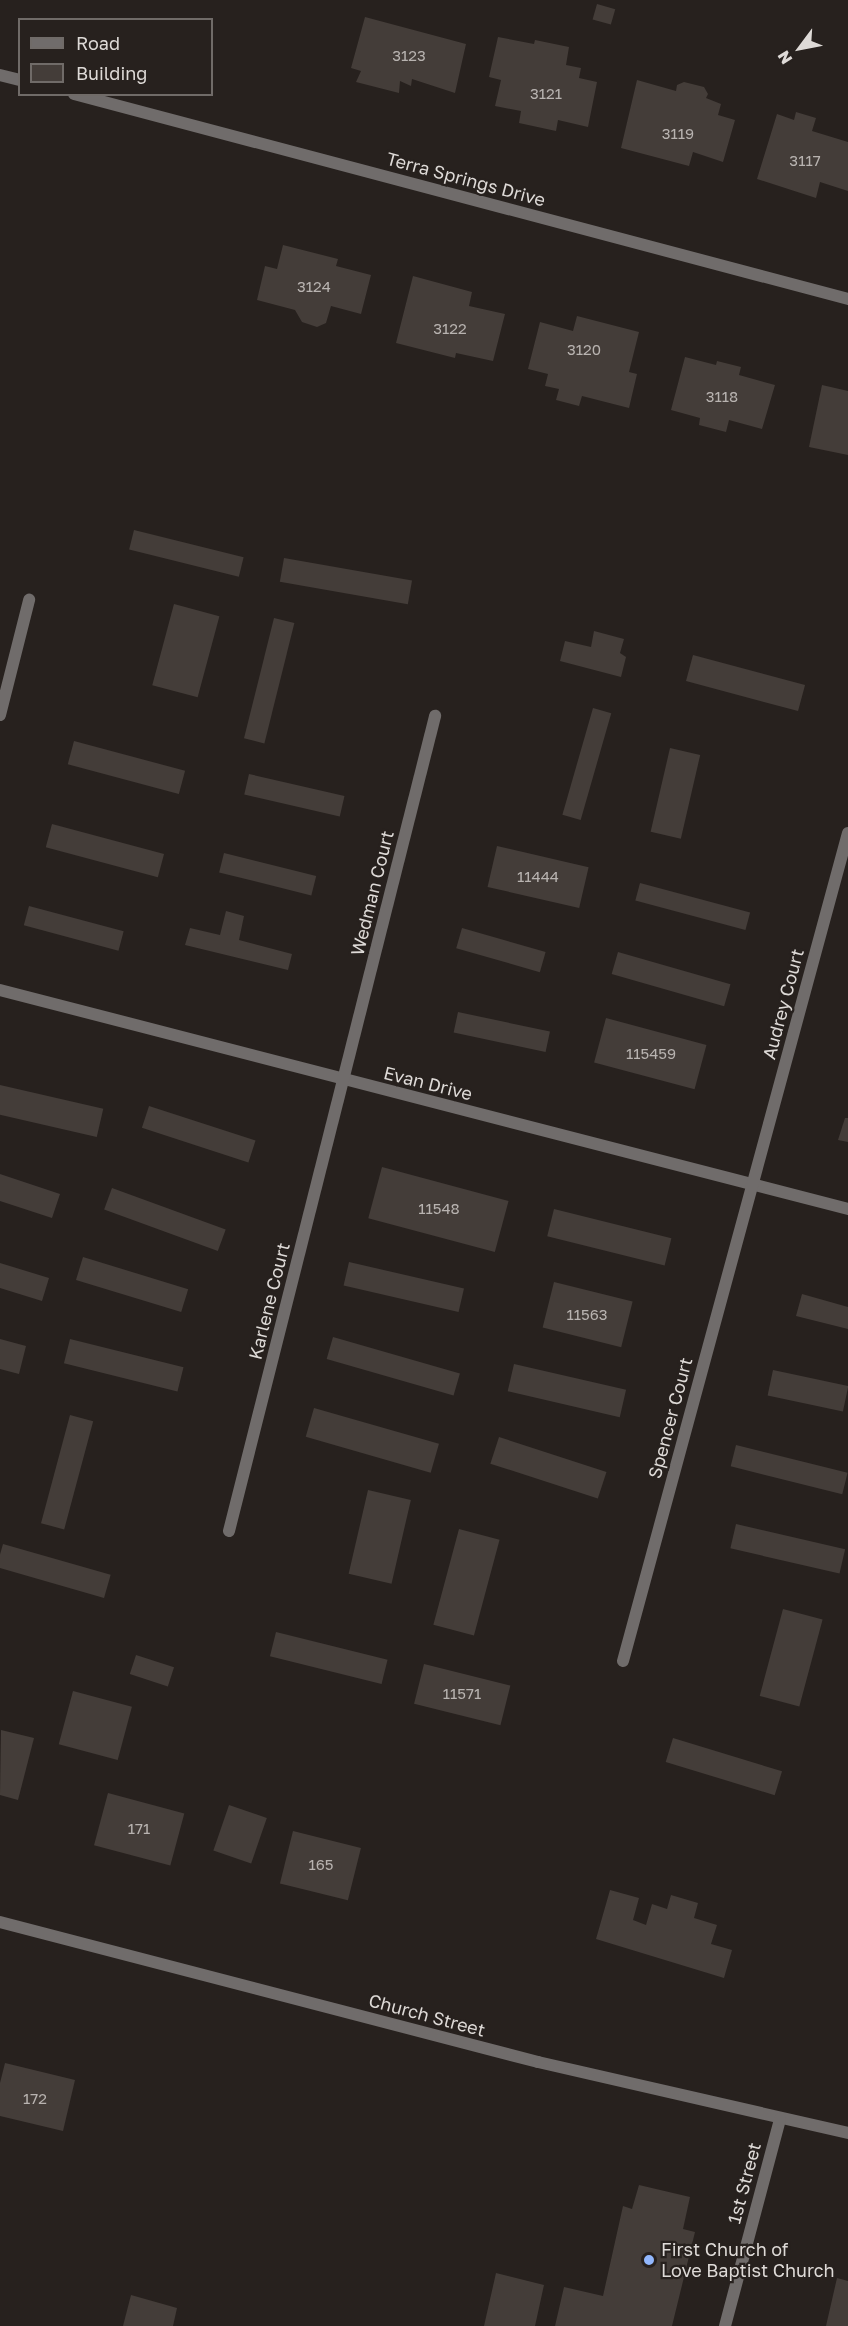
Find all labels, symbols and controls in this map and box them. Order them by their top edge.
legend [18,18,213,96]
north arrow [770,18,830,78]
text: Road [76,32,120,54]
house number: 3123 [392,47,426,65]
text: N [773,47,796,68]
text: Building [76,62,147,84]
house number: 3121 [530,85,562,103]
house number: 3119 [662,125,694,143]
street label: Terra Springs Drive [384,147,548,211]
house number: 3117 [789,152,821,170]
house number: 3124 [297,278,331,296]
house number: 3122 [433,320,467,338]
house number: 3120 [567,341,601,359]
house number: 3118 [706,388,738,406]
street label: Wedman Court [346,828,398,958]
house number: 11444 [517,868,559,886]
street label: Audrey Court [758,946,808,1062]
house number: 115459 [626,1045,676,1063]
street label: Evan Drive [381,1062,475,1104]
house number: 11548 [418,1200,460,1218]
street label: Karlene Court [244,1240,294,1362]
house number: 11563 [566,1306,608,1324]
street label: Spencer Court [643,1355,697,1481]
house number: 11571 [443,1685,481,1703]
house number: 171 [128,1820,150,1838]
house number: 165 [308,1856,334,1874]
street label: Church Street [366,1989,488,2041]
house number: 172 [23,2090,47,2108]
street label: 1st Street [723,2140,765,2226]
place label: First Church of Love Baptist Church [661,2239,835,2282]
marker: First Church of Love Baptist Church [642,2253,656,2267]

